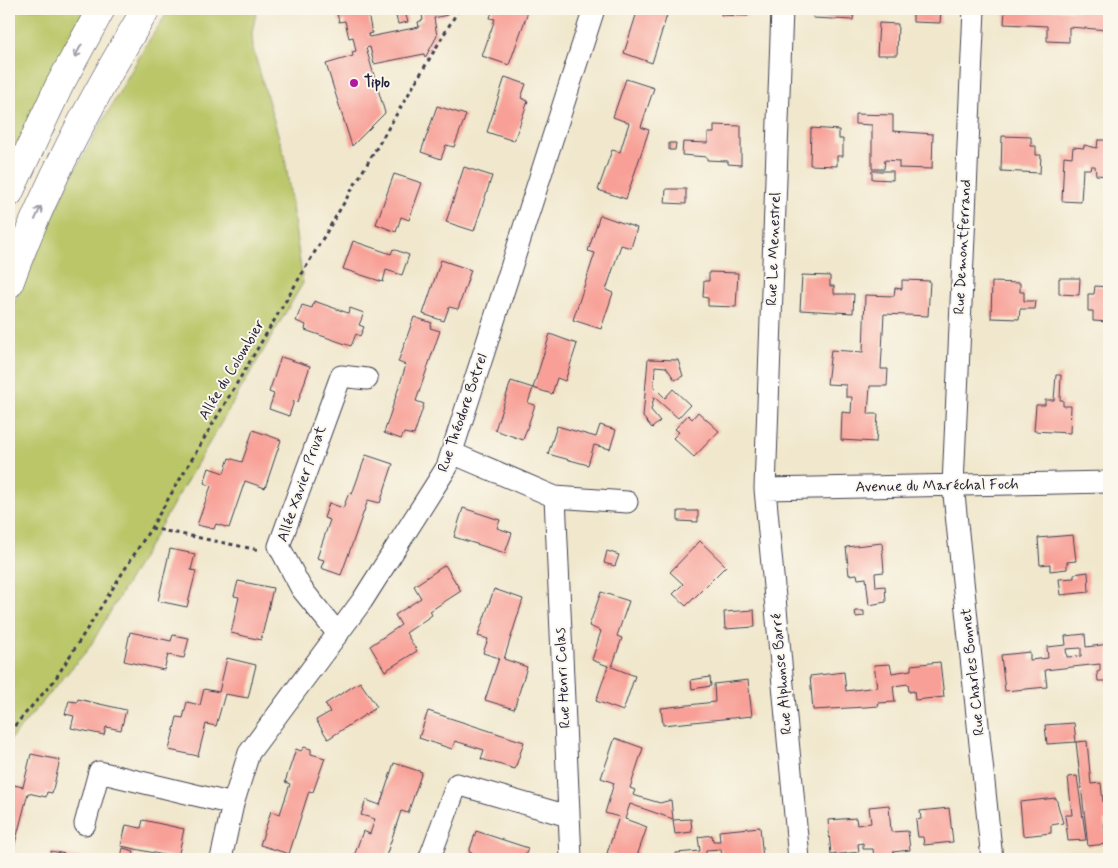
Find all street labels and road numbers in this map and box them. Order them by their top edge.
street label: Rue Demontferrand [949,179,977,315]
street label: Rue Le Menestrel [762,191,786,306]
street label: Allée du Colombier [194,316,270,424]
street label: Rue Théodore Botrel [433,351,493,475]
street label: Allée Xavier Privat [273,423,331,545]
street label: Avenue du Maréchal Foch [855,475,1019,497]
street label: Rue Charles Bonnet [956,607,990,737]
street label: Rue Alphonse Barré [767,612,797,735]
street label: Rue Henri Colas [550,627,576,729]

